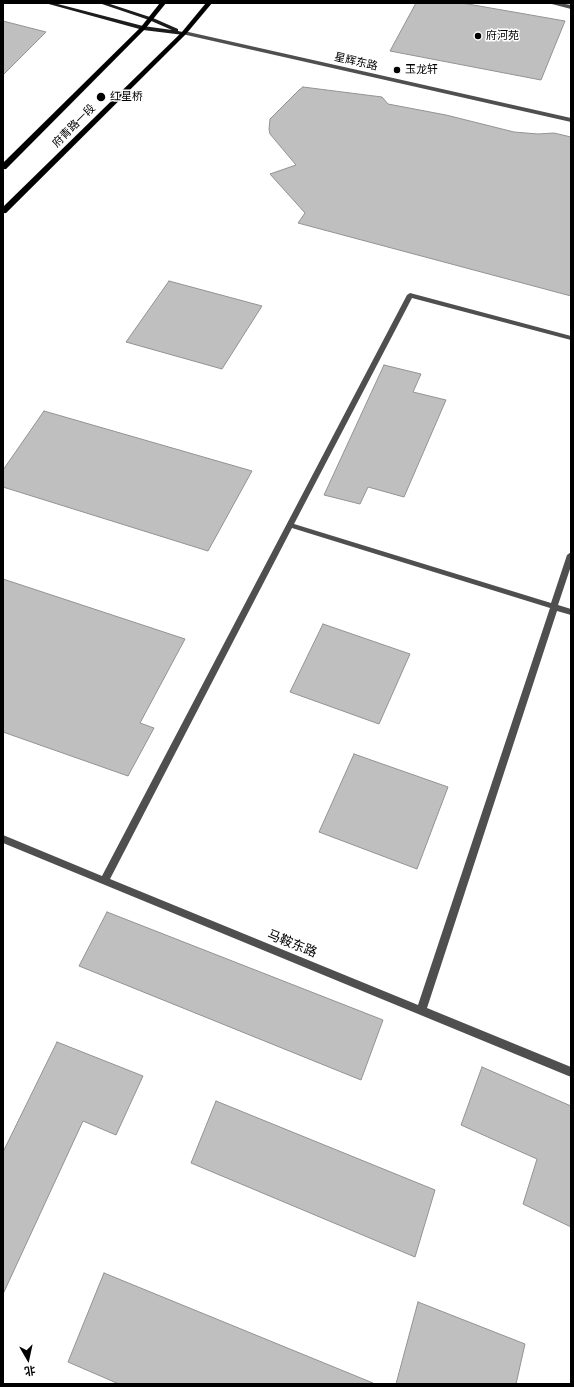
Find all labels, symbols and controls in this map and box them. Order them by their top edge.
place label: 府河苑 [486,29,519,43]
marker: 府河苑 [473,31,483,41]
street label: 星辉东路 [333,51,379,73]
place label: 玉龙轩 [405,63,438,77]
marker: 玉龙轩 [392,65,402,75]
place label: 红星桥 [110,90,143,104]
marker: 红星桥 [95,91,107,103]
street label: 府青路一段 [50,102,98,150]
street label: 马鞍东路 [265,927,319,961]
north arrow [8,1339,48,1379]
text: 北 [23,1363,37,1380]

